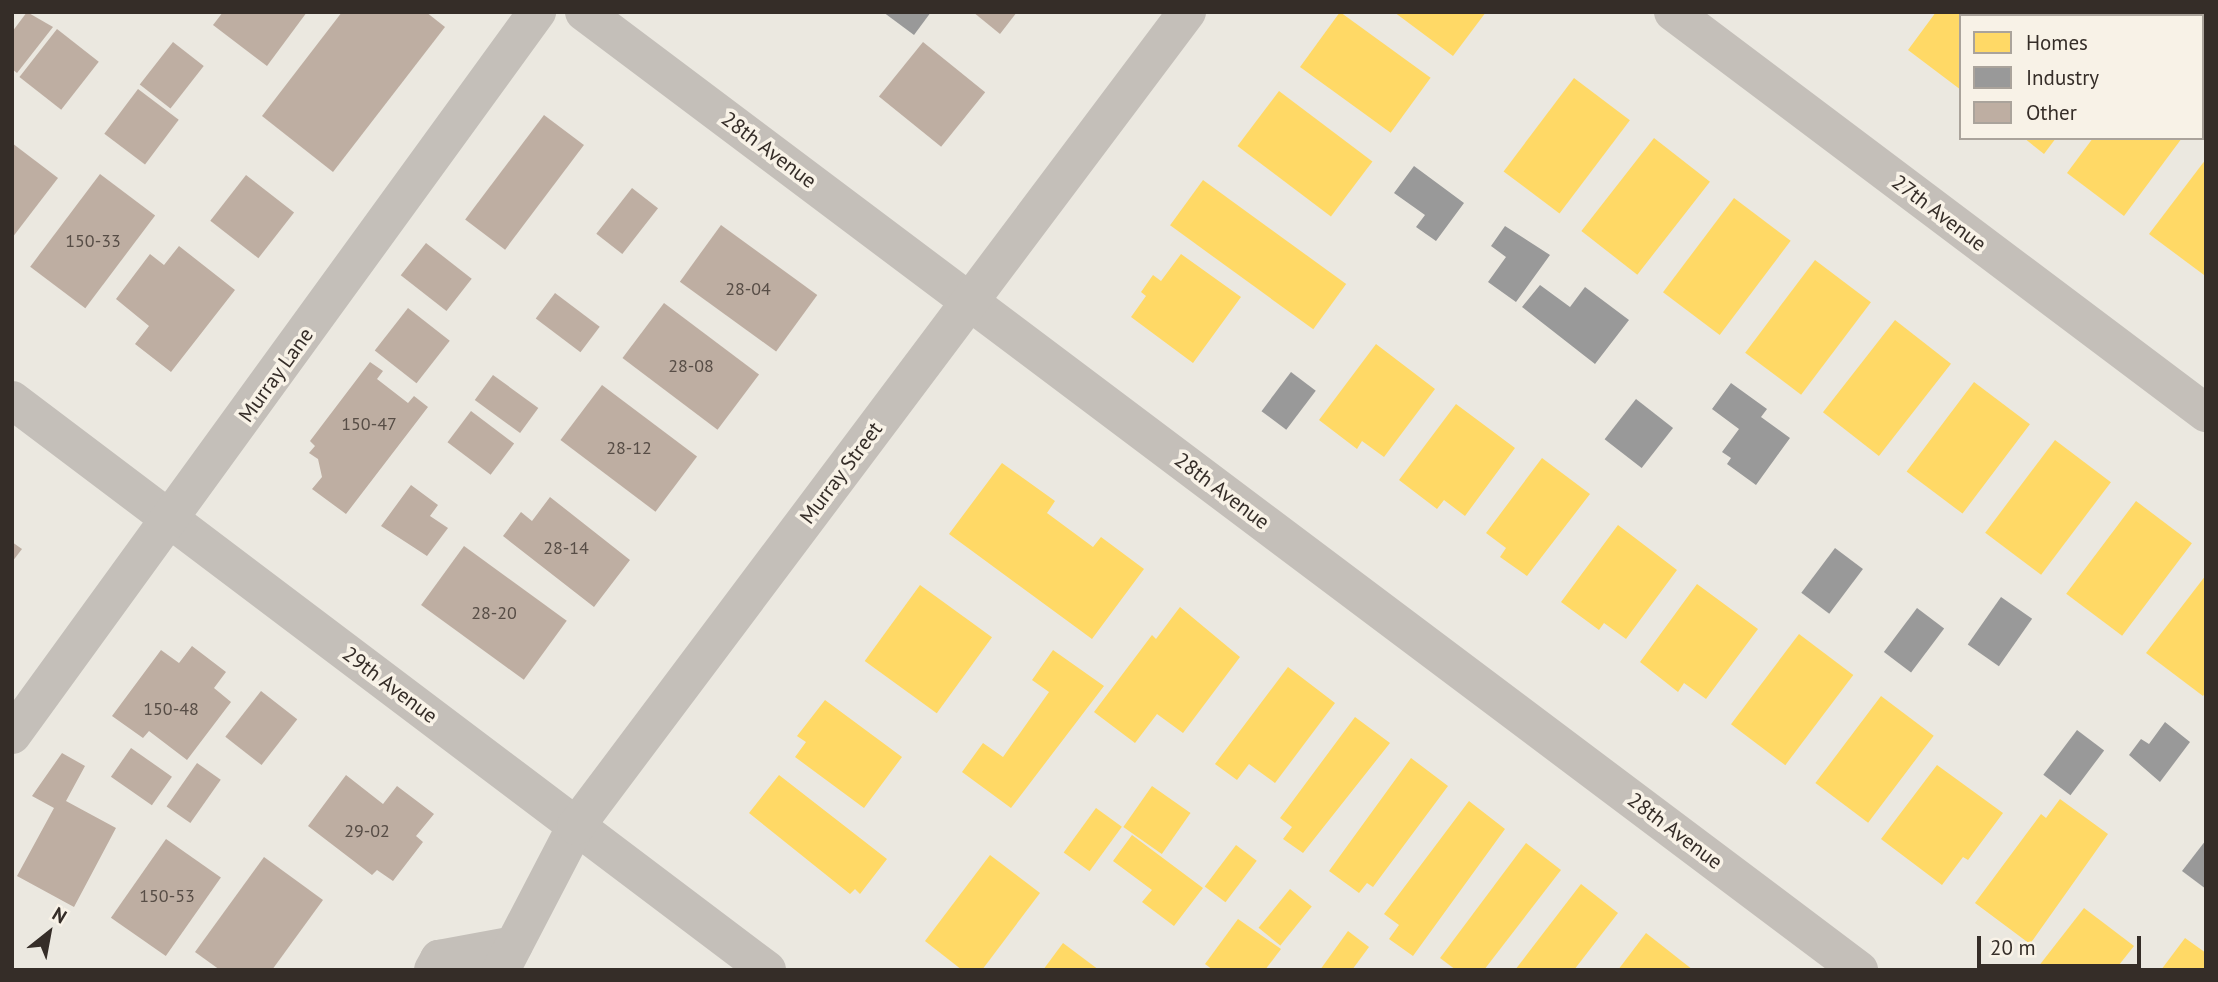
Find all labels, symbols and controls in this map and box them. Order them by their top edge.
legend [1959,14,2204,140]
text: Homes [2026,29,2088,56]
text: Industry [2026,64,2099,91]
text: Other [2026,99,2077,126]
street label: 28th Avenue [716,106,822,194]
street label: 27th Avenue [1887,169,1991,257]
house number: 150-33 [65,230,121,252]
house number: 28-04 [725,278,771,300]
street label: Murray Lane [233,323,319,427]
house number: 28-08 [668,355,714,377]
house number: 150-47 [341,413,397,435]
street label: Murray Street [794,417,888,529]
house number: 28-12 [606,437,652,459]
street label: 28th Avenue [1169,447,1275,535]
house number: 28-14 [543,537,589,559]
house number: 28-20 [471,602,517,624]
street label: 29th Avenue [337,641,443,729]
house number: 150-48 [143,698,199,720]
street label: 28th Avenue [1622,787,1728,875]
house number: 29-02 [344,820,390,842]
house number: 150-53 [139,885,195,907]
north arrow [14,898,84,968]
text: N [48,901,71,928]
scale bar [1980,922,2144,966]
text: 20 m [1990,934,2036,961]

